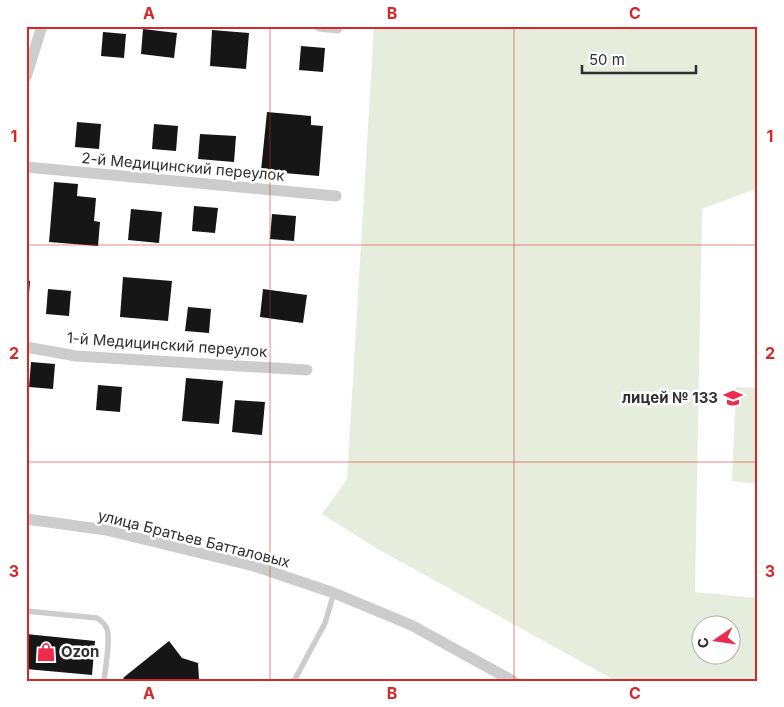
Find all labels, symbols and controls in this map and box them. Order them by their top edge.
text: A [143,3,155,23]
text: B [387,3,397,23]
text: C [629,3,641,23]
scale bar [582,42,695,74]
text: 50 m [589,50,625,69]
text: 1 [11,126,17,146]
text: 1 [767,126,773,146]
street label: 2-й Медицинский переулок [81,148,285,185]
street label: 1-й Медицинский переулок [66,328,268,361]
text: 2 [9,343,19,363]
text: 2 [765,343,775,363]
school or university icon: лицей № 133 [722,387,744,409]
place label: лицей № 133 [622,388,718,407]
street label: улица Братьев Батталовых [96,505,292,572]
text: 3 [9,561,19,581]
text: 3 [765,561,775,581]
north arrow [692,614,742,664]
text: С [693,636,712,650]
shop icon: Ozon [35,641,57,663]
place label: Ozon [61,642,99,661]
text: A [143,683,155,703]
text: B [387,683,397,703]
text: C [629,683,641,703]

